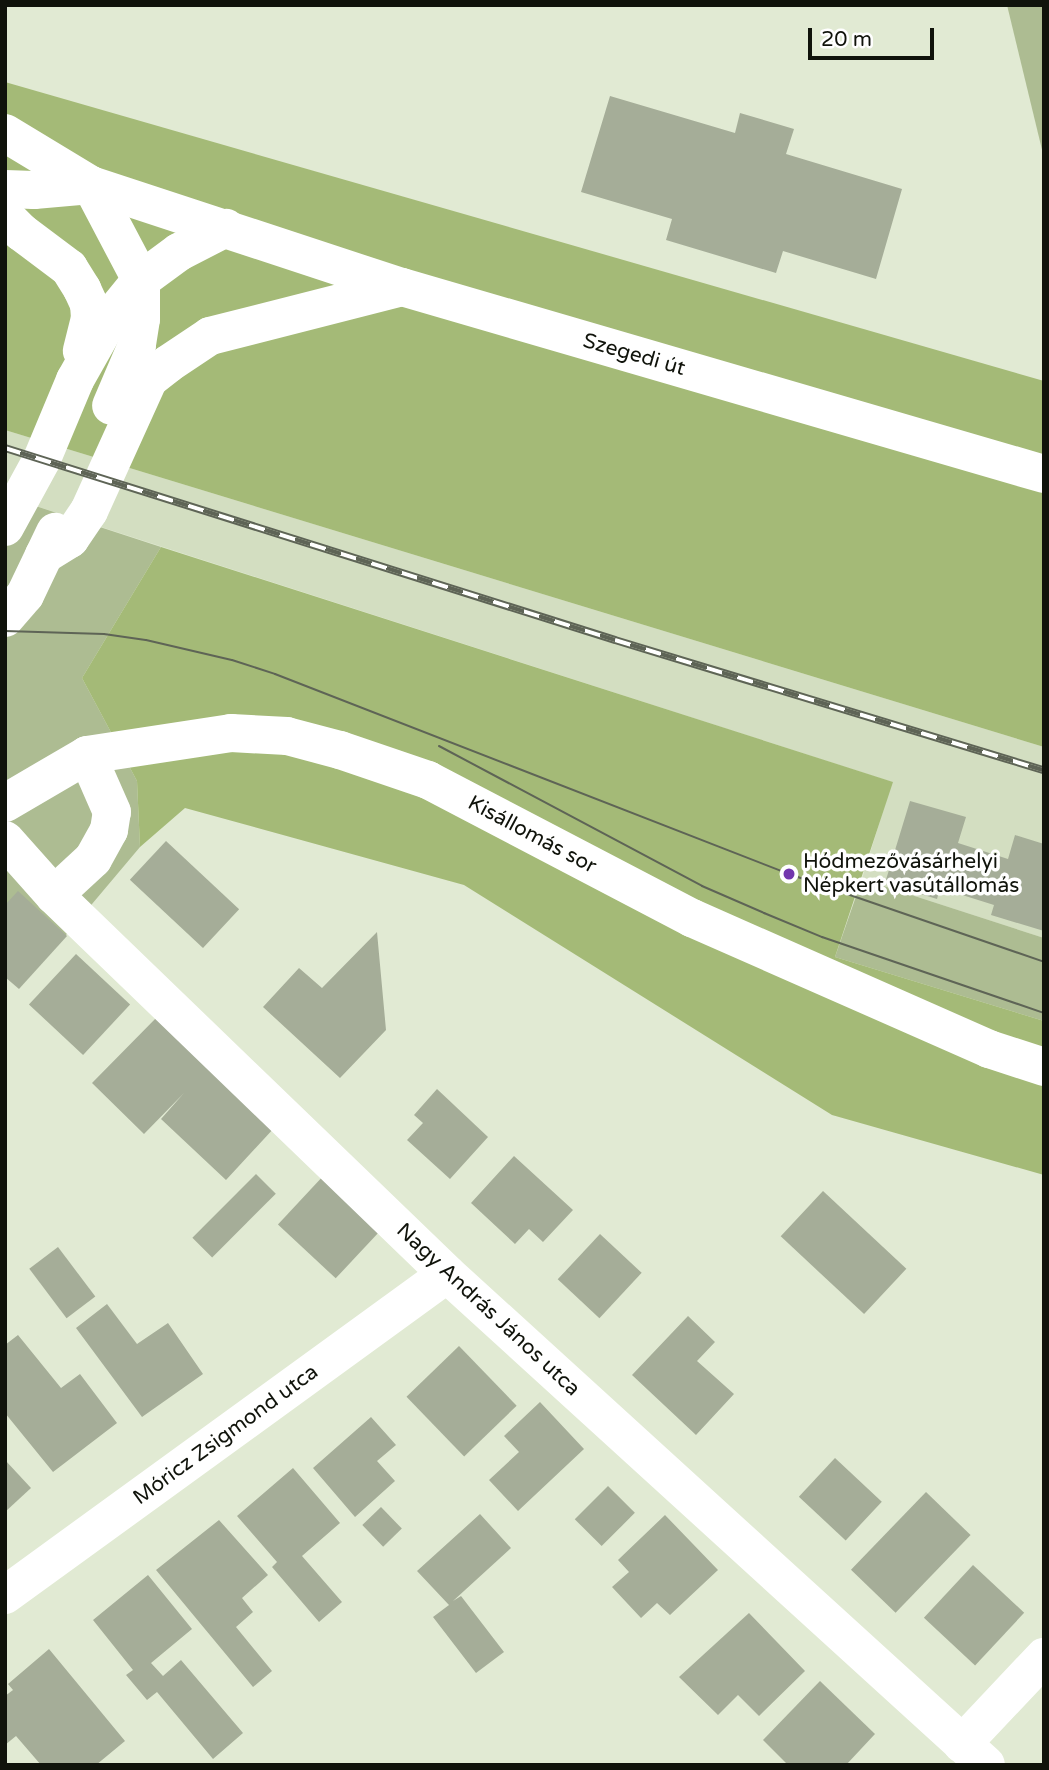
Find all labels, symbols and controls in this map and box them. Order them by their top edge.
scale bar [811,14,937,58]
text: 20 m [821,27,872,52]
street label: Szegedi út [580,328,688,382]
street label: Kisállomás sor [463,791,601,879]
place label: Hódmezővásárhelyi Népkert vasútállomás [803,849,1019,899]
marker: Hódmezővásárhelyi Népkert vasútállomás [781,866,797,882]
street label: Nagy András János utca [391,1218,585,1402]
street label: Móricz Zsigmond utca [129,1359,323,1511]

